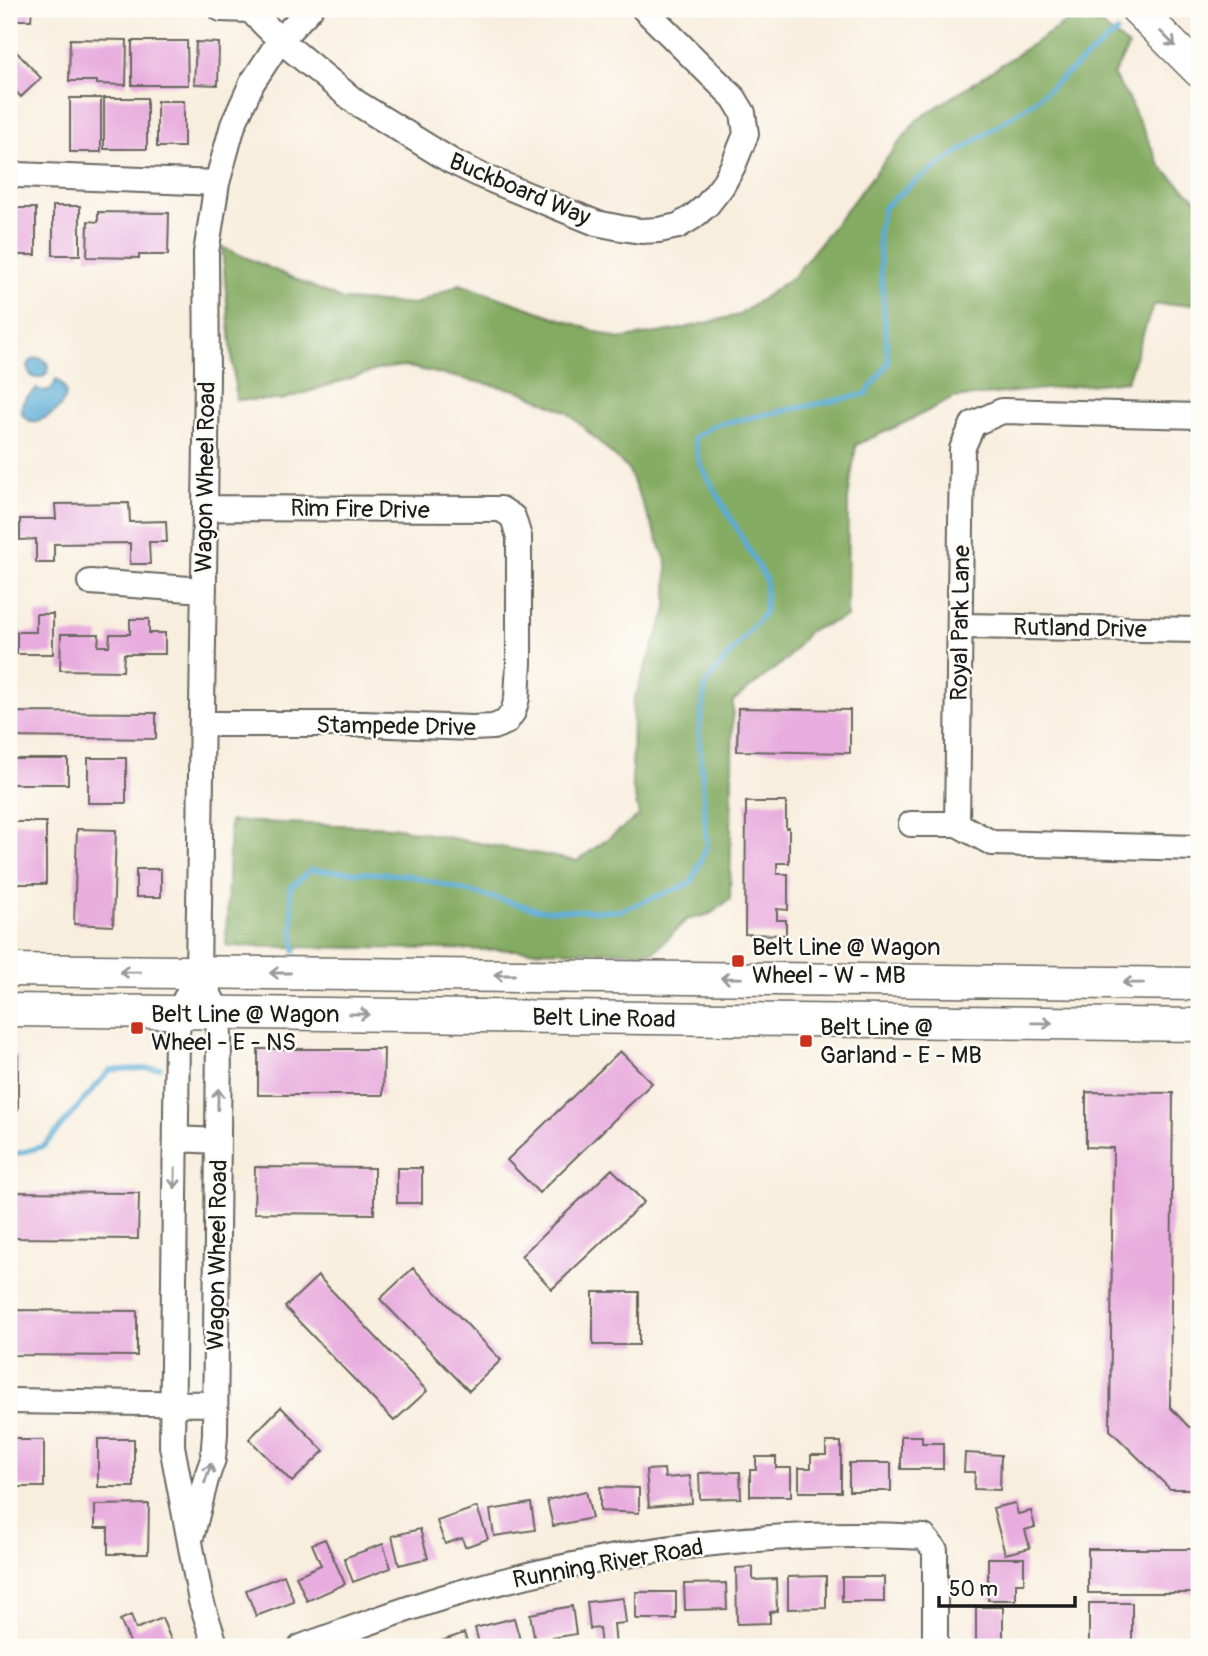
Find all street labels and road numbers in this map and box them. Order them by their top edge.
street label: Buckboard Way [445,147,595,232]
street label: Wagon Wheel Road [189,381,222,573]
street label: Rim Fire Drive [290,494,430,525]
street label: Royal Park Lane [945,545,976,701]
street label: Rutland Drive [1013,613,1147,644]
street label: Stampede Drive [316,711,476,742]
street label: Belt Line Road [532,1003,676,1034]
street label: Wagon Wheel Road [201,1159,234,1351]
street label: Running River Road [511,1532,706,1595]

